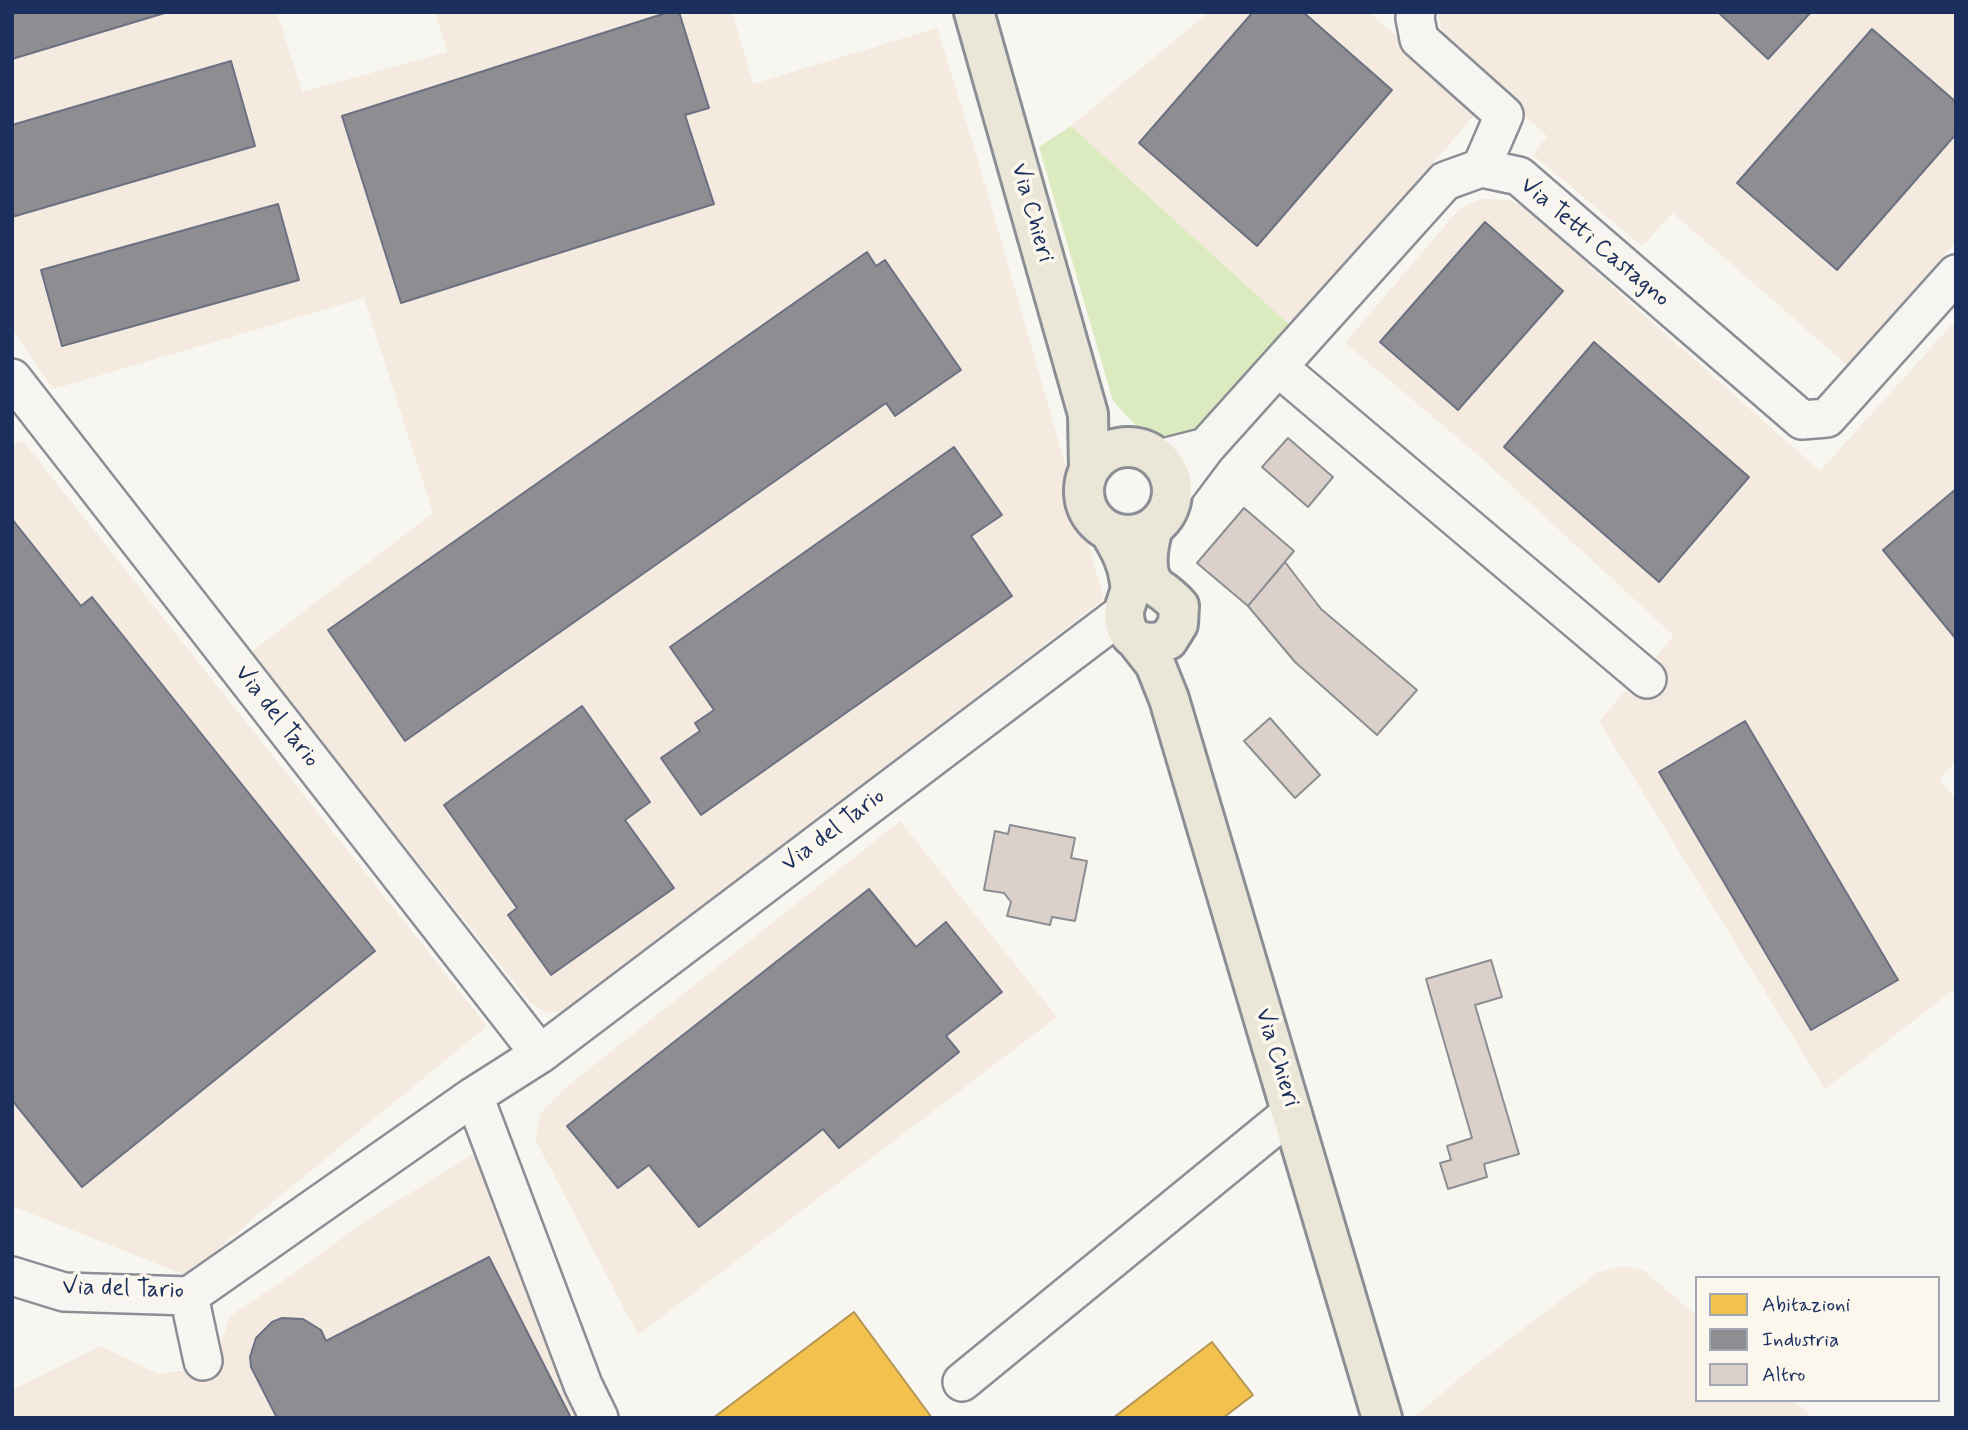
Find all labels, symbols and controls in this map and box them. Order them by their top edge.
street label: Via Chieri [1003,160,1059,266]
street label: Via Tetti Castagno [1513,172,1675,314]
street label: Via del Tario [227,660,325,774]
street label: Via del Tario [777,783,891,879]
street label: Via Chieri [1247,1005,1305,1111]
street label: Via del Tario [62,1273,184,1307]
legend [1695,1276,1940,1402]
text: Abitazioni [1762,1291,1850,1319]
text: Industria [1762,1326,1839,1354]
text: Altro [1762,1361,1806,1389]

